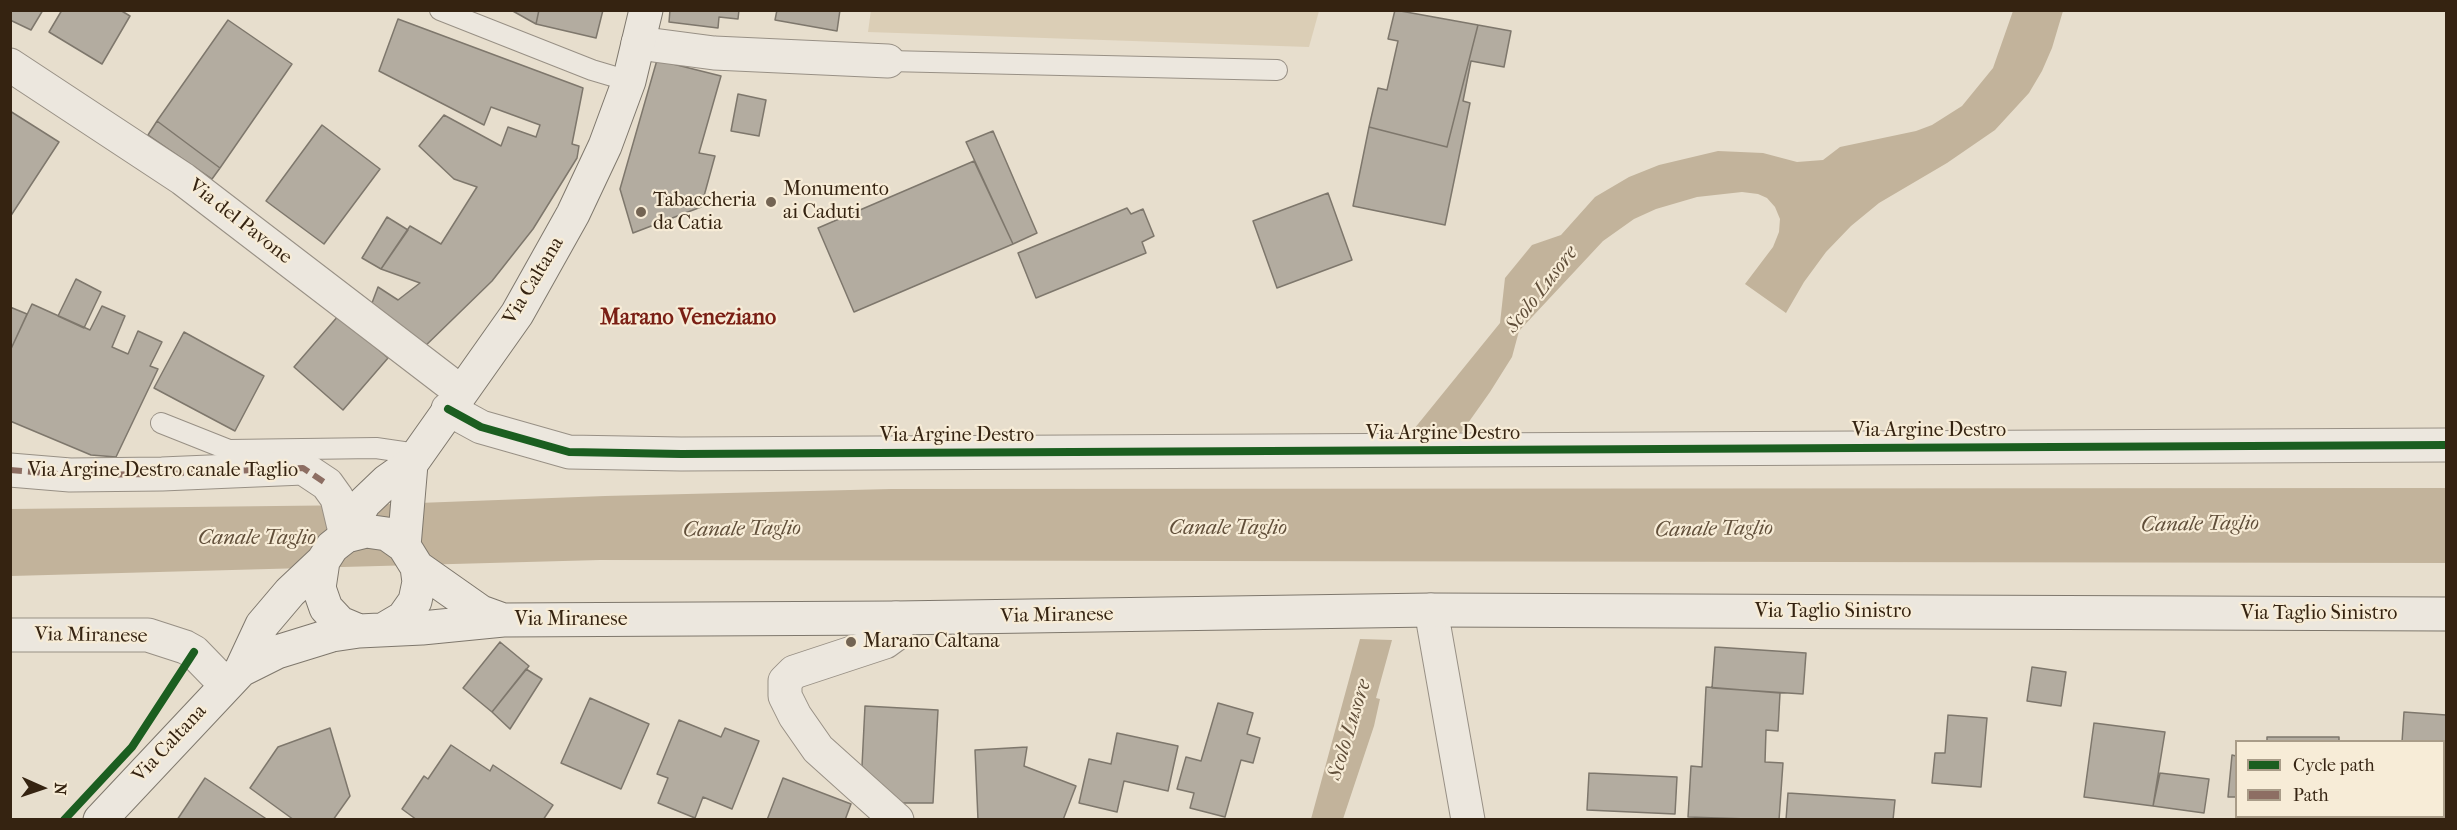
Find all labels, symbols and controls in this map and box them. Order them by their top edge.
street label: Via del Pavone [183,174,297,270]
place label: Monumento ai Caduti [783,178,889,225]
place label: Tabaccheria da Catia [653,189,756,236]
marker: Monumento ai Caduti [764,195,778,209]
marker: Tabaccheria da Catia [634,205,648,219]
street label: Via Caltana [499,233,569,329]
water label: Scolo Lusore [1500,241,1584,339]
district label: Marano Veneziano [600,306,776,332]
street label: Via Argine Destro [1852,419,2006,443]
street label: Via Argine Destro [1366,422,1520,446]
street label: Via Argine Destro [880,424,1034,448]
street label: Via Argine Destro canale Taglio [28,459,298,483]
water label: Canale Taglio [2141,511,2259,539]
water label: Canale Taglio [683,516,801,544]
water label: Canale Taglio [1169,516,1287,542]
water label: Canale Taglio [1655,516,1773,544]
water label: Canale Taglio [198,526,316,552]
street label: Via Taglio Sinistro [1755,600,1911,624]
street label: Via Taglio Sinistro [2241,602,2397,626]
street label: Via Miranese [1000,603,1114,629]
street label: Via Miranese [514,608,628,632]
street label: Via Miranese [34,623,148,649]
place label: Marano Caltana [863,630,1000,654]
marker: Marano Caltana [844,635,858,649]
water label: Scolo Lusore [1323,677,1377,783]
street label: Via Caltana [128,700,212,788]
legend [2235,740,2445,818]
text: Cycle path [2293,755,2374,776]
north arrow [12,758,72,818]
text: N [51,782,70,796]
text: Path [2293,785,2329,806]

